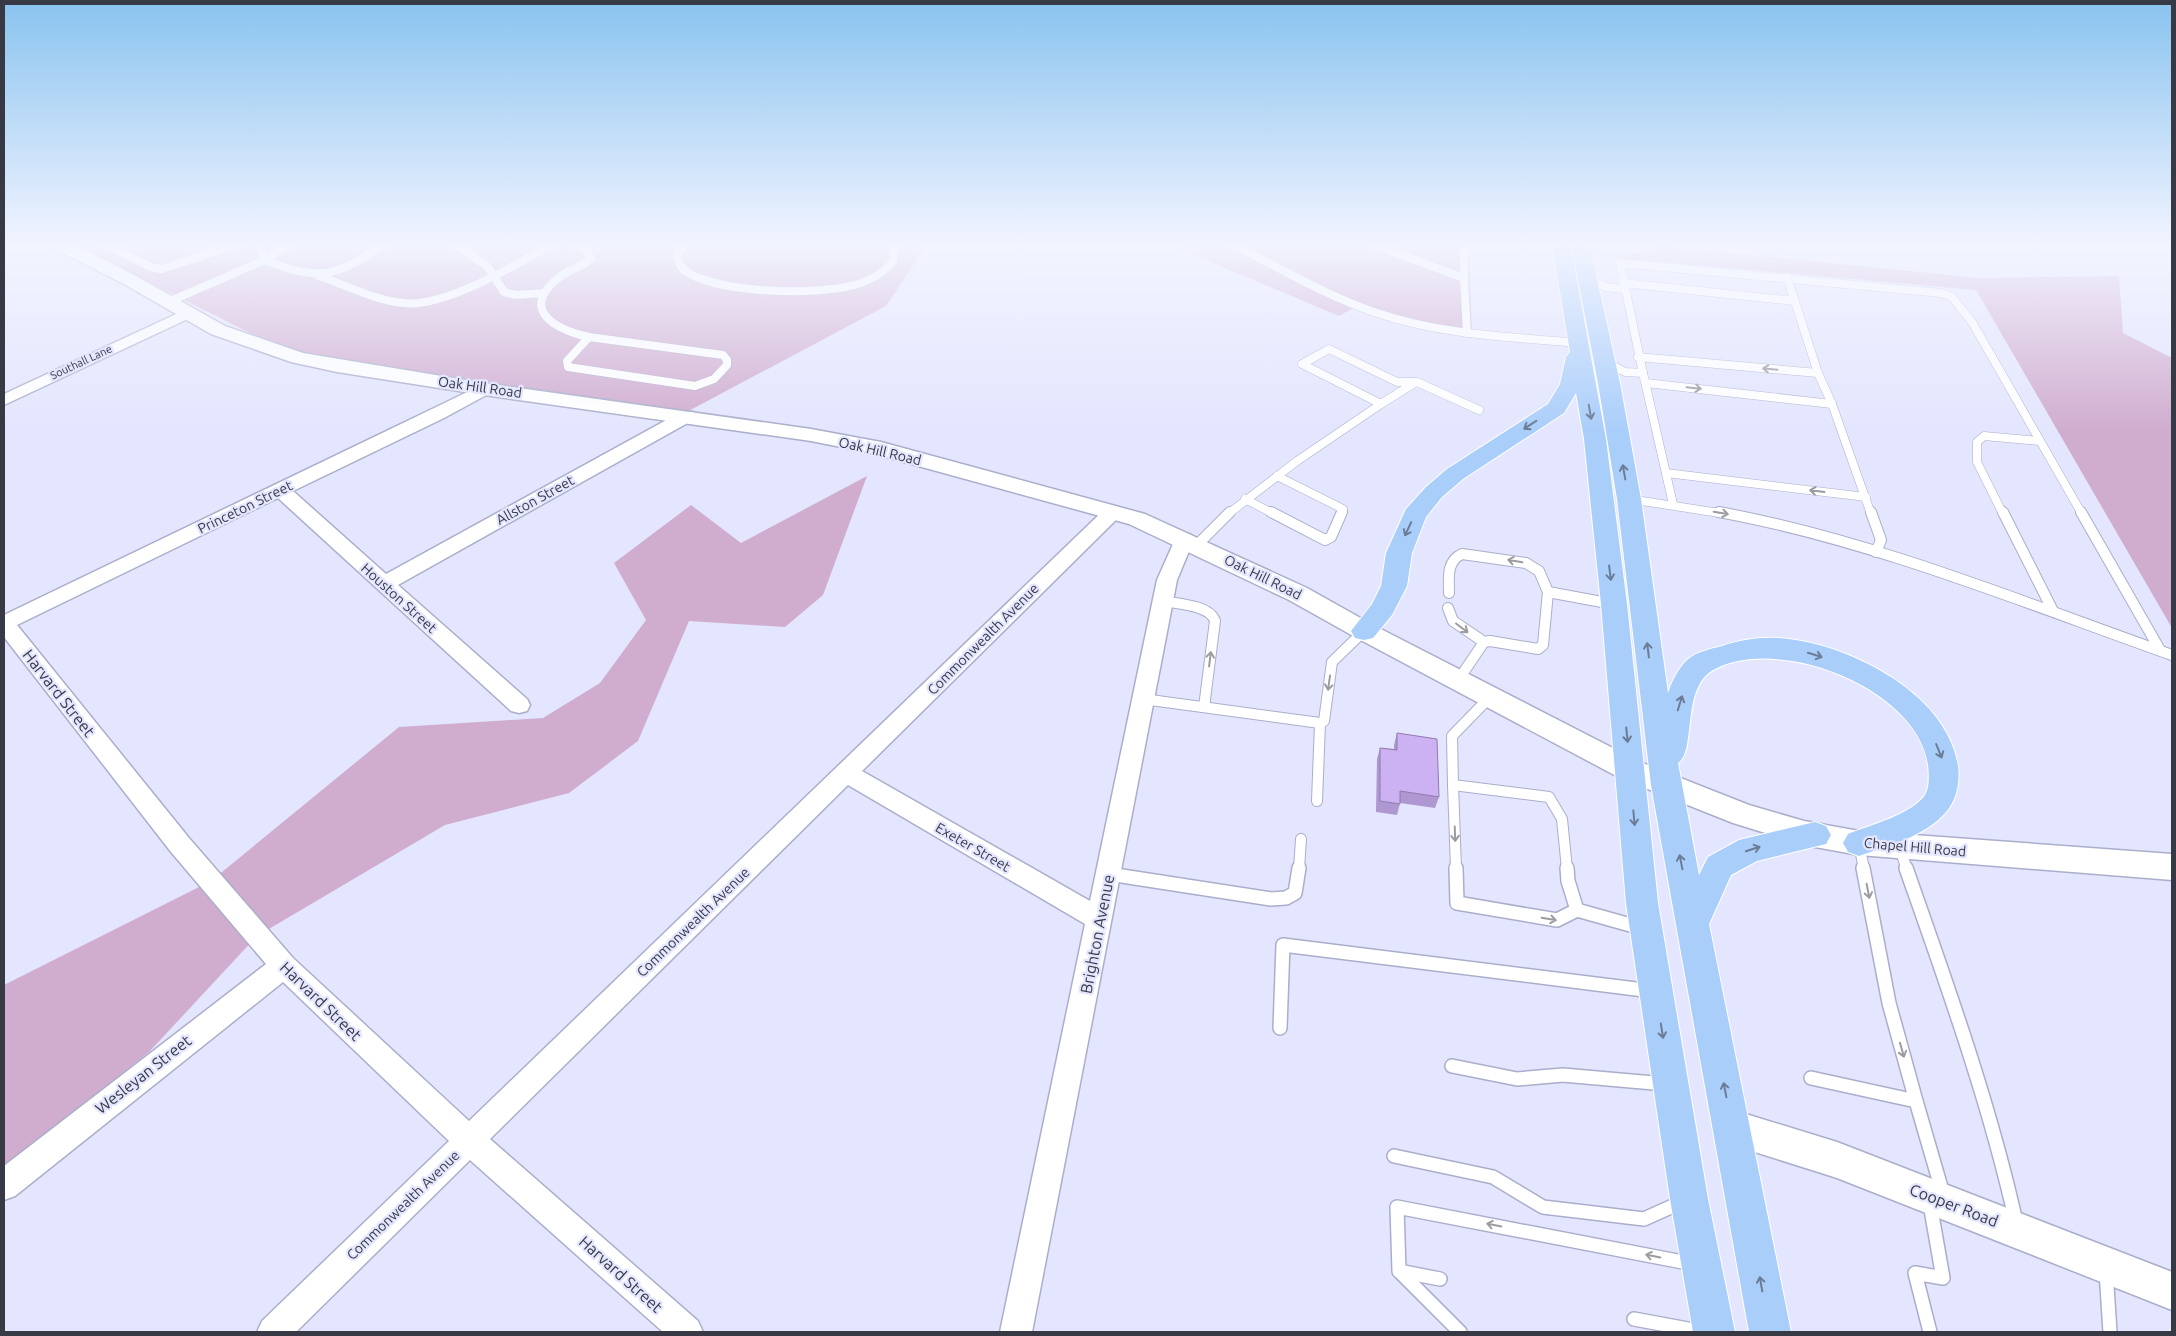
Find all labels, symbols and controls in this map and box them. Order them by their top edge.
street label: Southall Lane [48,342,114,382]
one-way arrow [1762,364,1778,374]
street label: Oak Hill Road [437,373,523,401]
one-way arrow [1686,383,1702,393]
one-way arrow [1586,404,1596,420]
one-way arrow [1523,420,1537,430]
street label: Oak Hill Road [837,434,923,468]
one-way arrow [1619,464,1629,480]
street label: Allston Street [493,472,577,528]
street label: Princeton Street [195,477,295,537]
one-way arrow [1810,486,1826,496]
one-way arrow [1713,508,1729,518]
one-way arrow [1403,521,1413,536]
street label: Oak Hill Road [1222,551,1304,603]
one-way arrow [1508,556,1524,566]
street label: Houston Street [358,560,440,636]
one-way arrow [1605,565,1615,581]
street label: Commonwealth Avenue [924,580,1042,698]
one-way arrow [1455,623,1469,633]
one-way arrow [1643,642,1653,658]
street label: Harvard Street [19,646,99,741]
one-way arrow [1205,651,1215,667]
one-way arrow [1807,651,1823,661]
one-way arrow [1323,675,1333,691]
one-way arrow [1675,695,1685,711]
one-way arrow [1622,726,1632,742]
one-way arrow [1935,743,1945,758]
one-way arrow [1630,810,1639,826]
street label: Exeter Street [933,819,1014,875]
one-way arrow [1450,826,1459,842]
street label: Chapel Hill Road [1863,835,1967,859]
one-way arrow [1744,844,1760,854]
one-way arrow [1675,854,1685,870]
street label: Commonwealth Avenue [633,864,753,980]
street label: Brighton Avenue [1077,873,1117,995]
one-way arrow [1864,882,1873,898]
one-way arrow [1540,914,1556,924]
street label: Harvard Street [277,958,366,1045]
one-way arrow [1658,1023,1668,1039]
street label: Wesleyan Street [91,1031,195,1117]
one-way arrow [1897,1041,1907,1057]
one-way arrow [1720,1083,1729,1099]
street label: Commonwealth Avenue [343,1147,463,1263]
street label: Cooper Road [1907,1180,2001,1230]
one-way arrow [1486,1220,1502,1230]
street label: Harvard Street [576,1232,667,1316]
one-way arrow [1646,1251,1662,1260]
one-way arrow [1756,1277,1766,1293]

